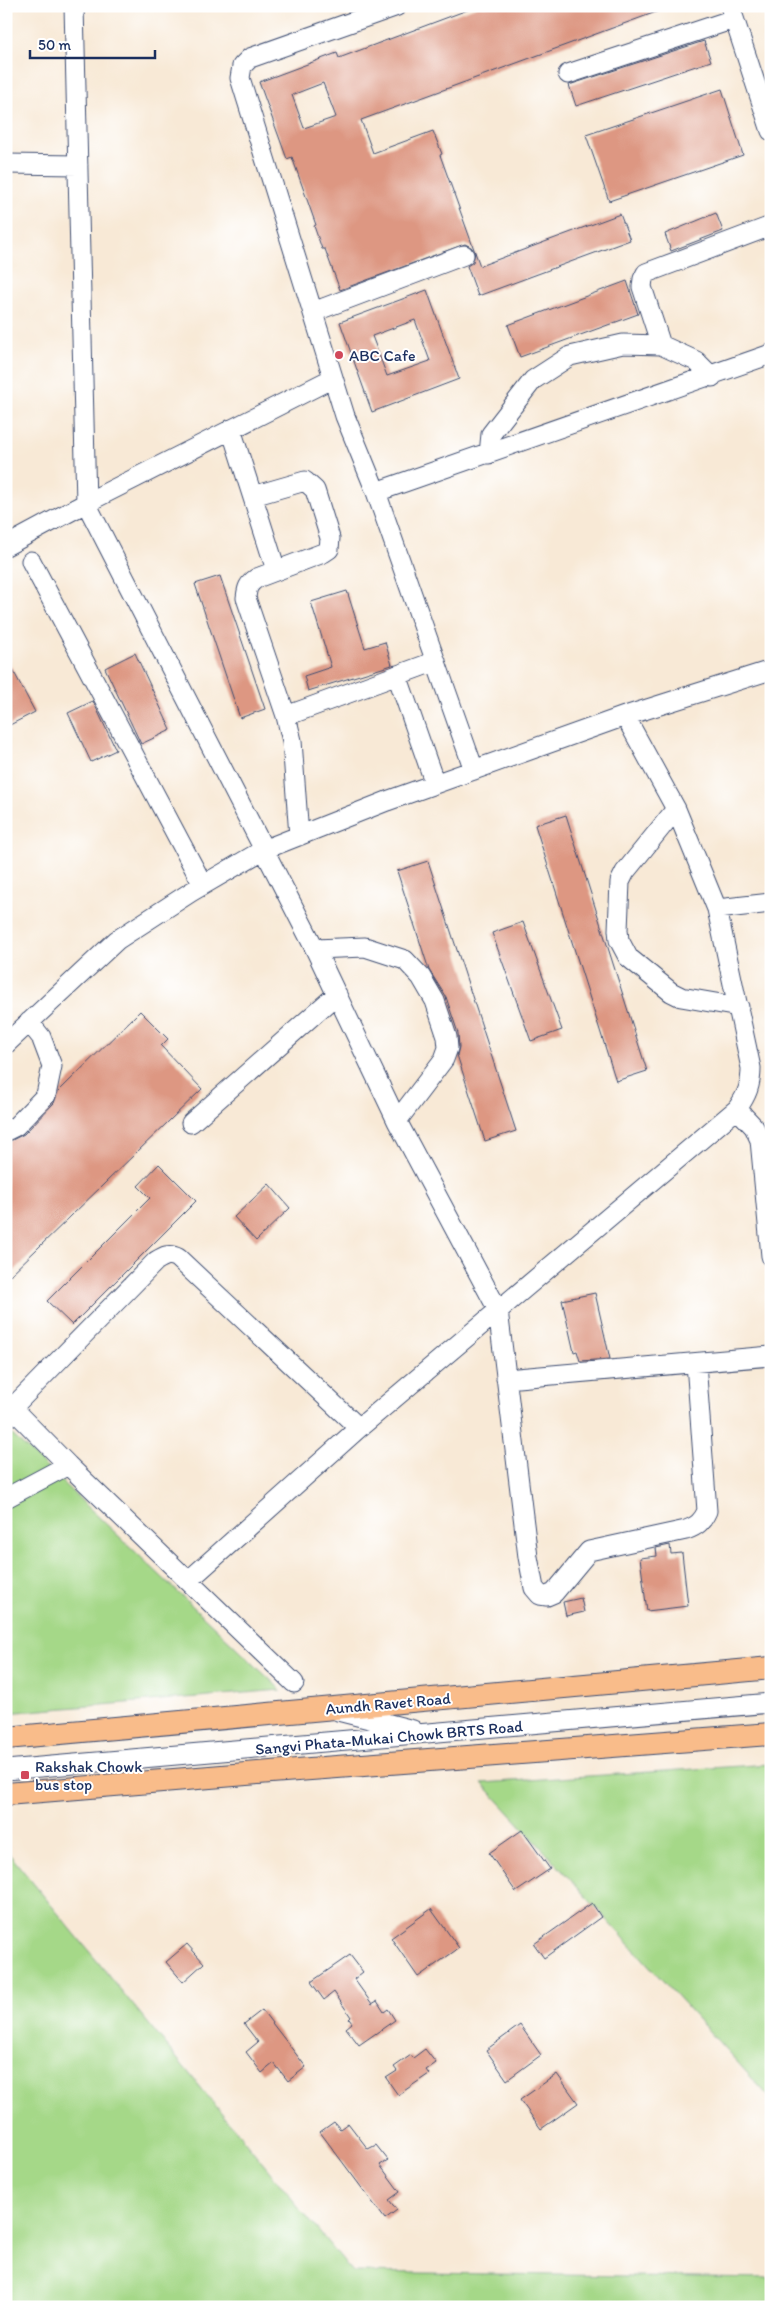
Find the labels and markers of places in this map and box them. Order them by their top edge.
place label: ABC Cafe [349,346,416,365]
marker: ABC Cafe [333,349,345,361]
place label: Rakshak Chowk bus stop [35,1757,143,1794]
marker: Rakshak Chowk bus stop [19,1769,31,1781]

